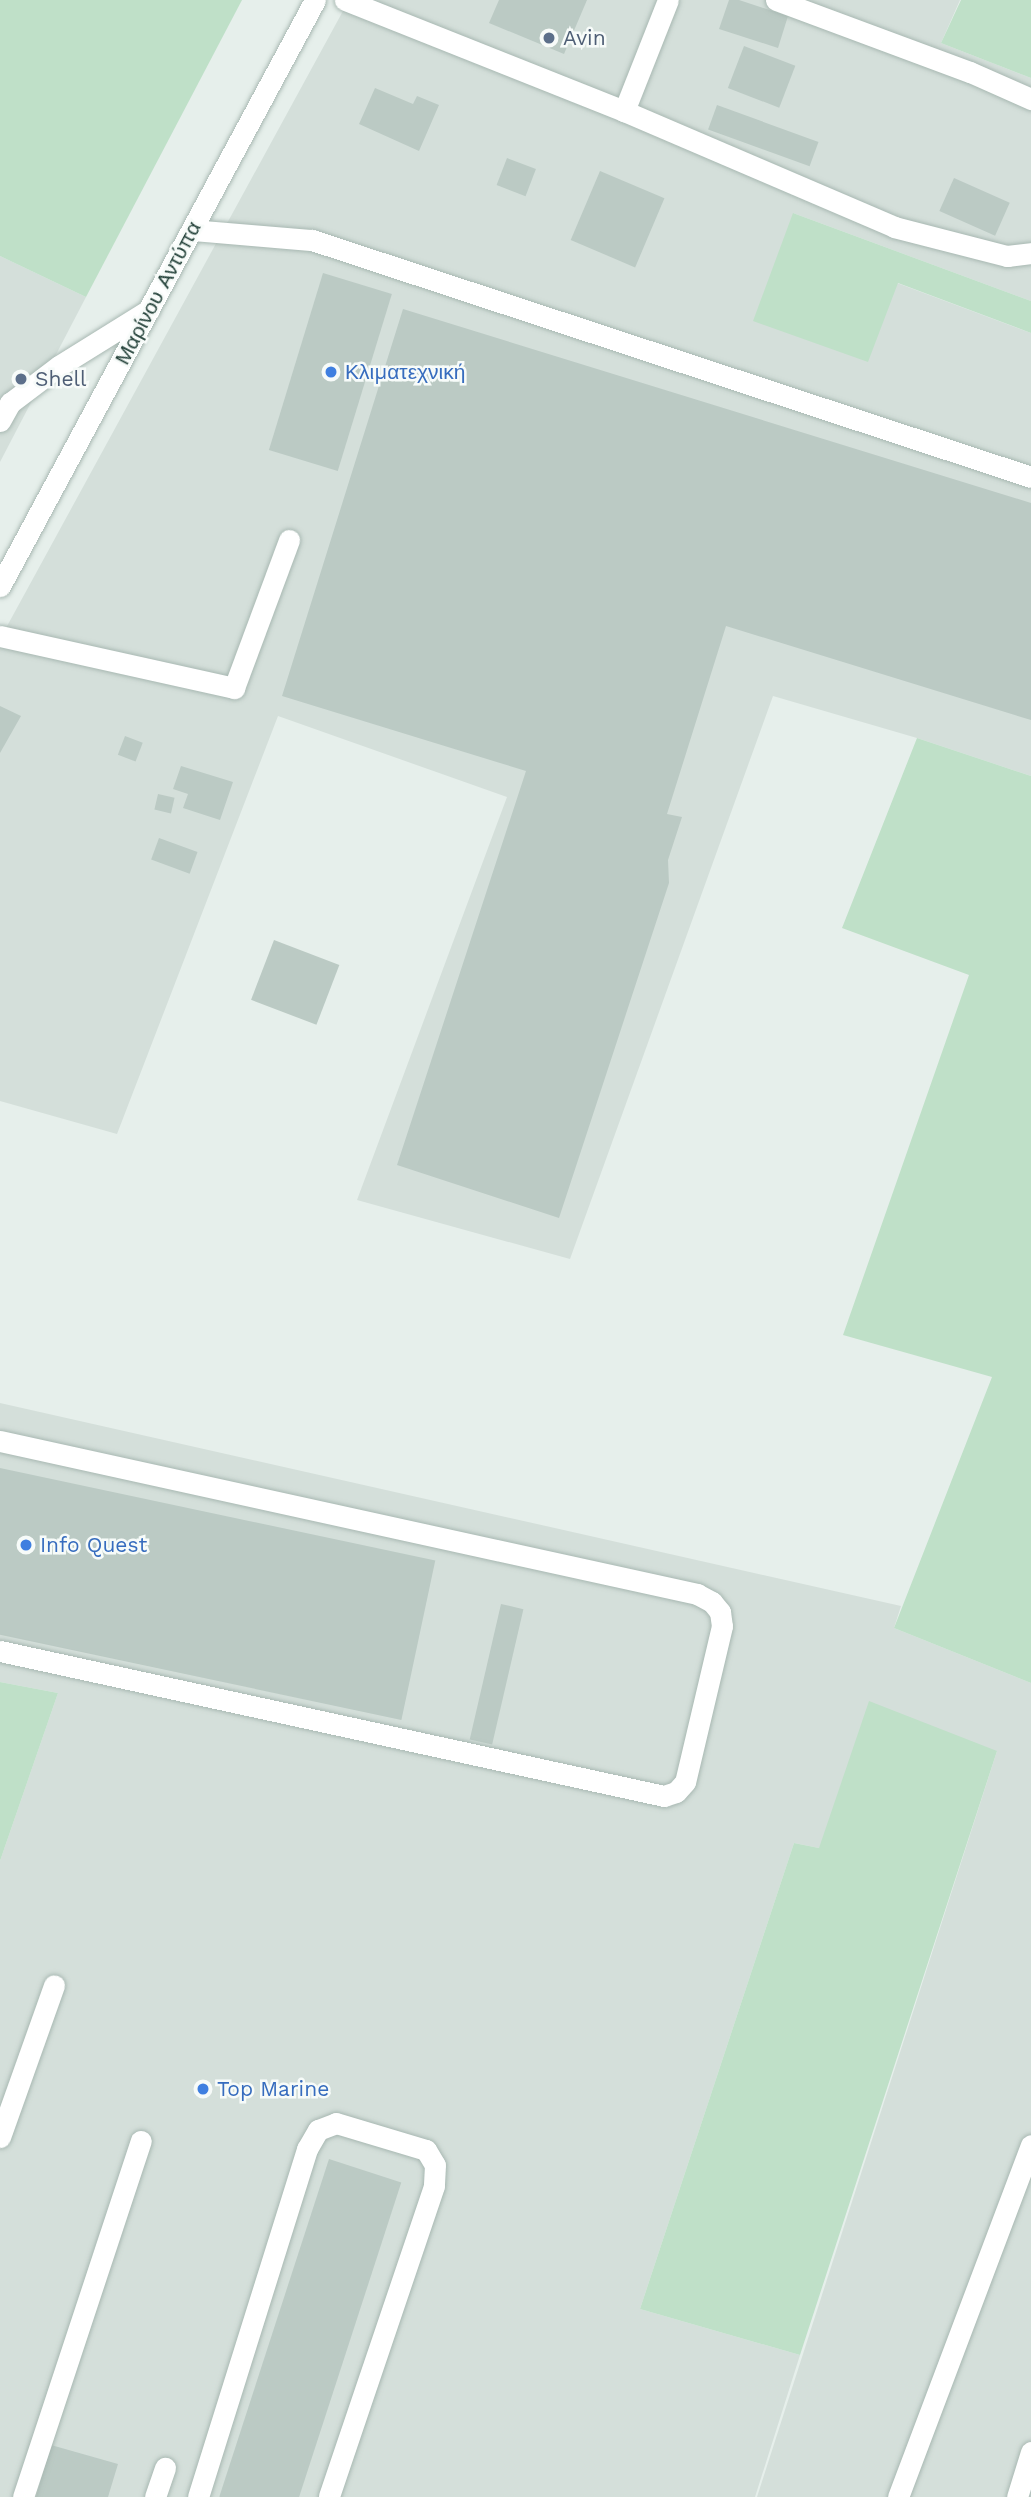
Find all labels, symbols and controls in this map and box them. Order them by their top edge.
place label: Avin [563,25,606,51]
marker: Avin [541,30,557,46]
street label: Μαρίνου Αντύπα [110,217,206,369]
place label: Κλιματεχνική [345,359,465,385]
marker: Κλιματεχνική [323,364,339,380]
place label: Shell [35,366,86,392]
marker: Shell [13,371,29,387]
place label: Info Quest [40,1532,147,1558]
marker: Info Quest [18,1537,34,1553]
place label: Top Marine [217,2076,329,2102]
marker: Top Marine [195,2081,211,2097]

